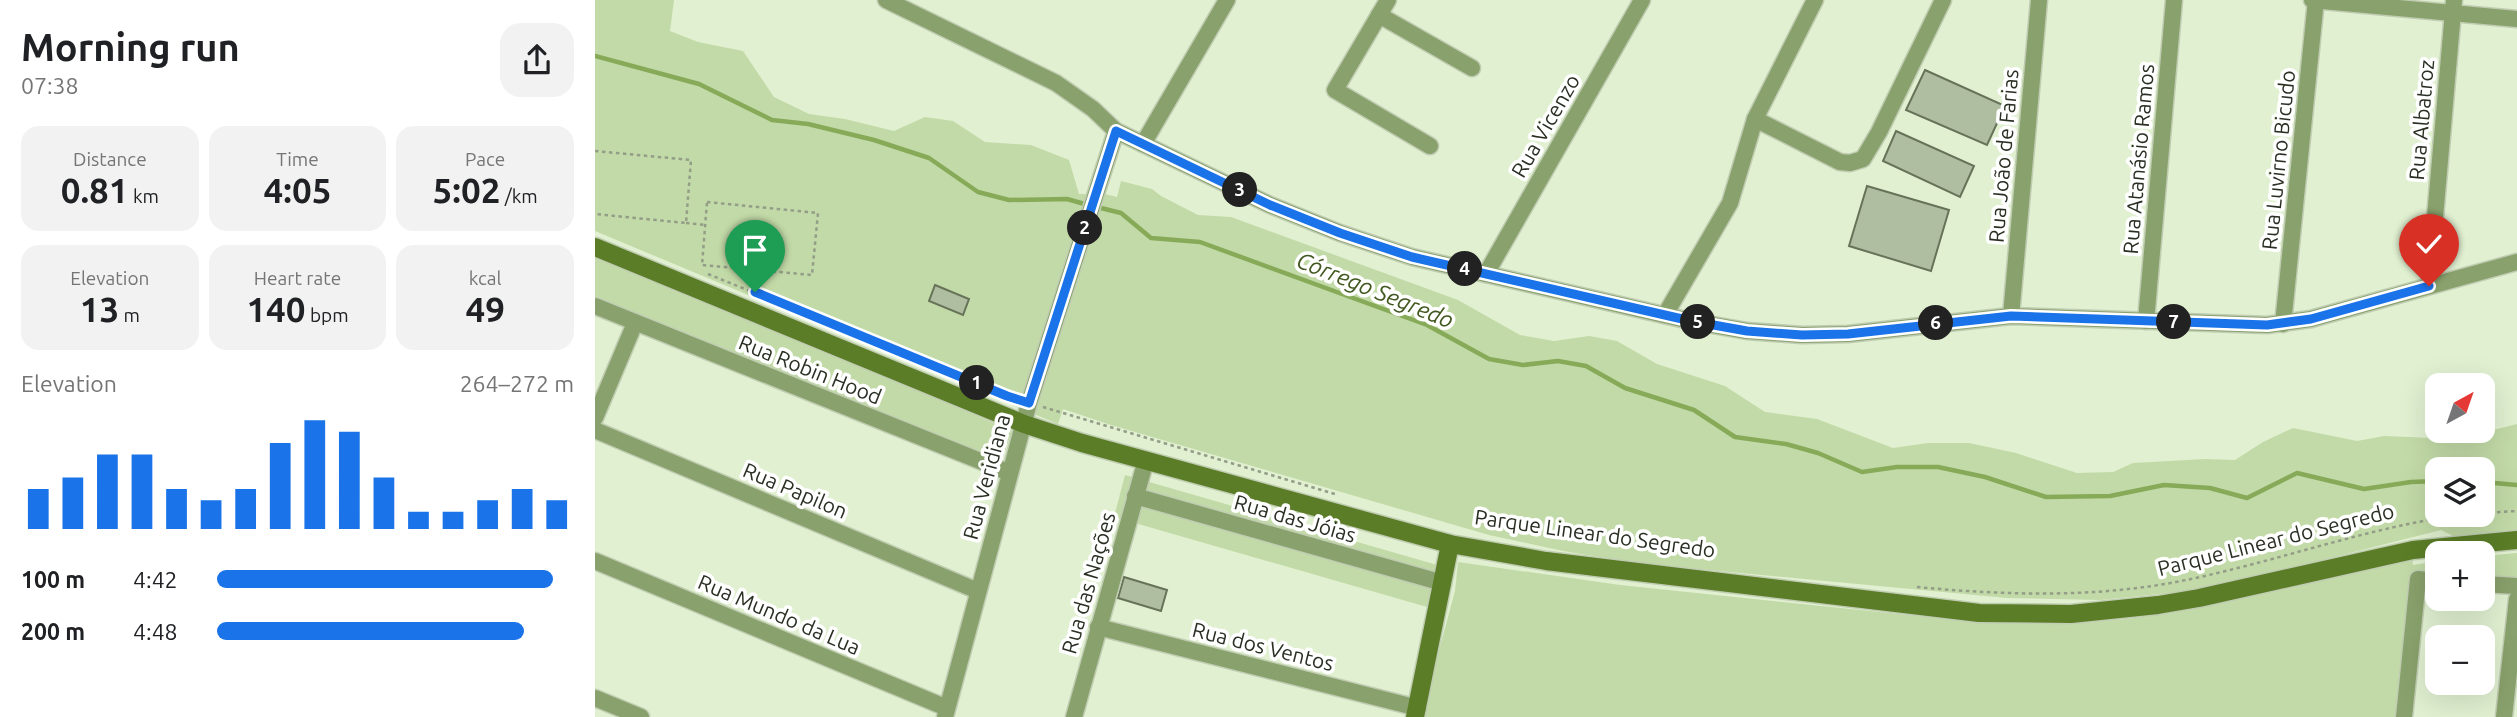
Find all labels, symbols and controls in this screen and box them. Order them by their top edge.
button: share [500,23,574,97]
text: Morning run [21,26,240,68]
street label: Rua Albatroz [2404,59,2438,181]
street label: Rua Atanásio Ramos [2118,63,2158,255]
street label: Rua João de Farias [1983,68,2023,244]
street label: Rua Luvirno Bicudo [2257,69,2299,251]
street label: Rua Vicenzo [1506,70,1584,181]
text: 07:38 [21,73,79,98]
text: Distance [73,148,147,170]
text: Time [276,148,319,170]
text: Pace [465,148,505,170]
text: 0.81 [61,170,129,210]
text: 4:05 [264,170,331,210]
text: 5:02 [433,170,500,210]
pin: 3 [1223,172,1257,208]
text: 3 [1234,178,1245,200]
text: km [129,185,159,207]
text: /km [500,185,538,207]
pin: 2 [1067,210,1103,246]
pin [2399,214,2459,286]
text: 2 [1079,216,1090,238]
pin [725,220,785,292]
icon: check [2410,225,2448,263]
icon: arrive [736,231,774,269]
water label: Córrego Segredo [1293,247,1457,332]
pin: 4 [1447,252,1483,286]
text: 4 [1459,257,1470,279]
text: Elevation [70,267,149,289]
text: Heart rate [254,267,341,289]
text: kcal [469,267,502,289]
text: 13 [80,289,119,329]
text: 140 [246,289,306,329]
text: 49 [465,289,505,329]
text: m [119,304,140,326]
text: bpm [306,304,349,326]
pin: 5 [1681,304,1715,340]
pin: 7 [2157,304,2191,340]
pin: 6 [1919,306,1953,340]
text: 5 [1692,310,1703,332]
text: 7 [2168,310,2179,332]
text: 6 [1930,311,1941,333]
street label: Rua Robin Hood [736,330,885,409]
pin: 1 [959,366,995,400]
text: Elevation [21,371,117,396]
text: 264–272 m [460,371,574,396]
text: 1 [971,371,982,393]
north arrow [2425,373,2495,443]
map controls [2425,373,2495,695]
street label: Rua Veridiana [958,411,1014,542]
street label: Rua Papilon [740,457,851,523]
button: layers [2425,457,2495,527]
street label: Rua das Jóias [1232,489,1359,547]
street label: Parque Linear do Segredo [2155,498,2396,580]
street label: Parque Linear do Segredo [1473,504,1717,562]
street label: Rua das Nações [1056,509,1120,656]
button: + [2425,541,2495,611]
text: 100 m [21,567,85,592]
text: 4:42 [133,567,178,592]
street label: Rua Mundo da Lua [695,569,864,659]
street label: Rua dos Ventos [1190,617,1336,675]
text: 200 m [21,619,85,644]
text: 4:48 [133,619,178,644]
button: − [2425,625,2495,695]

